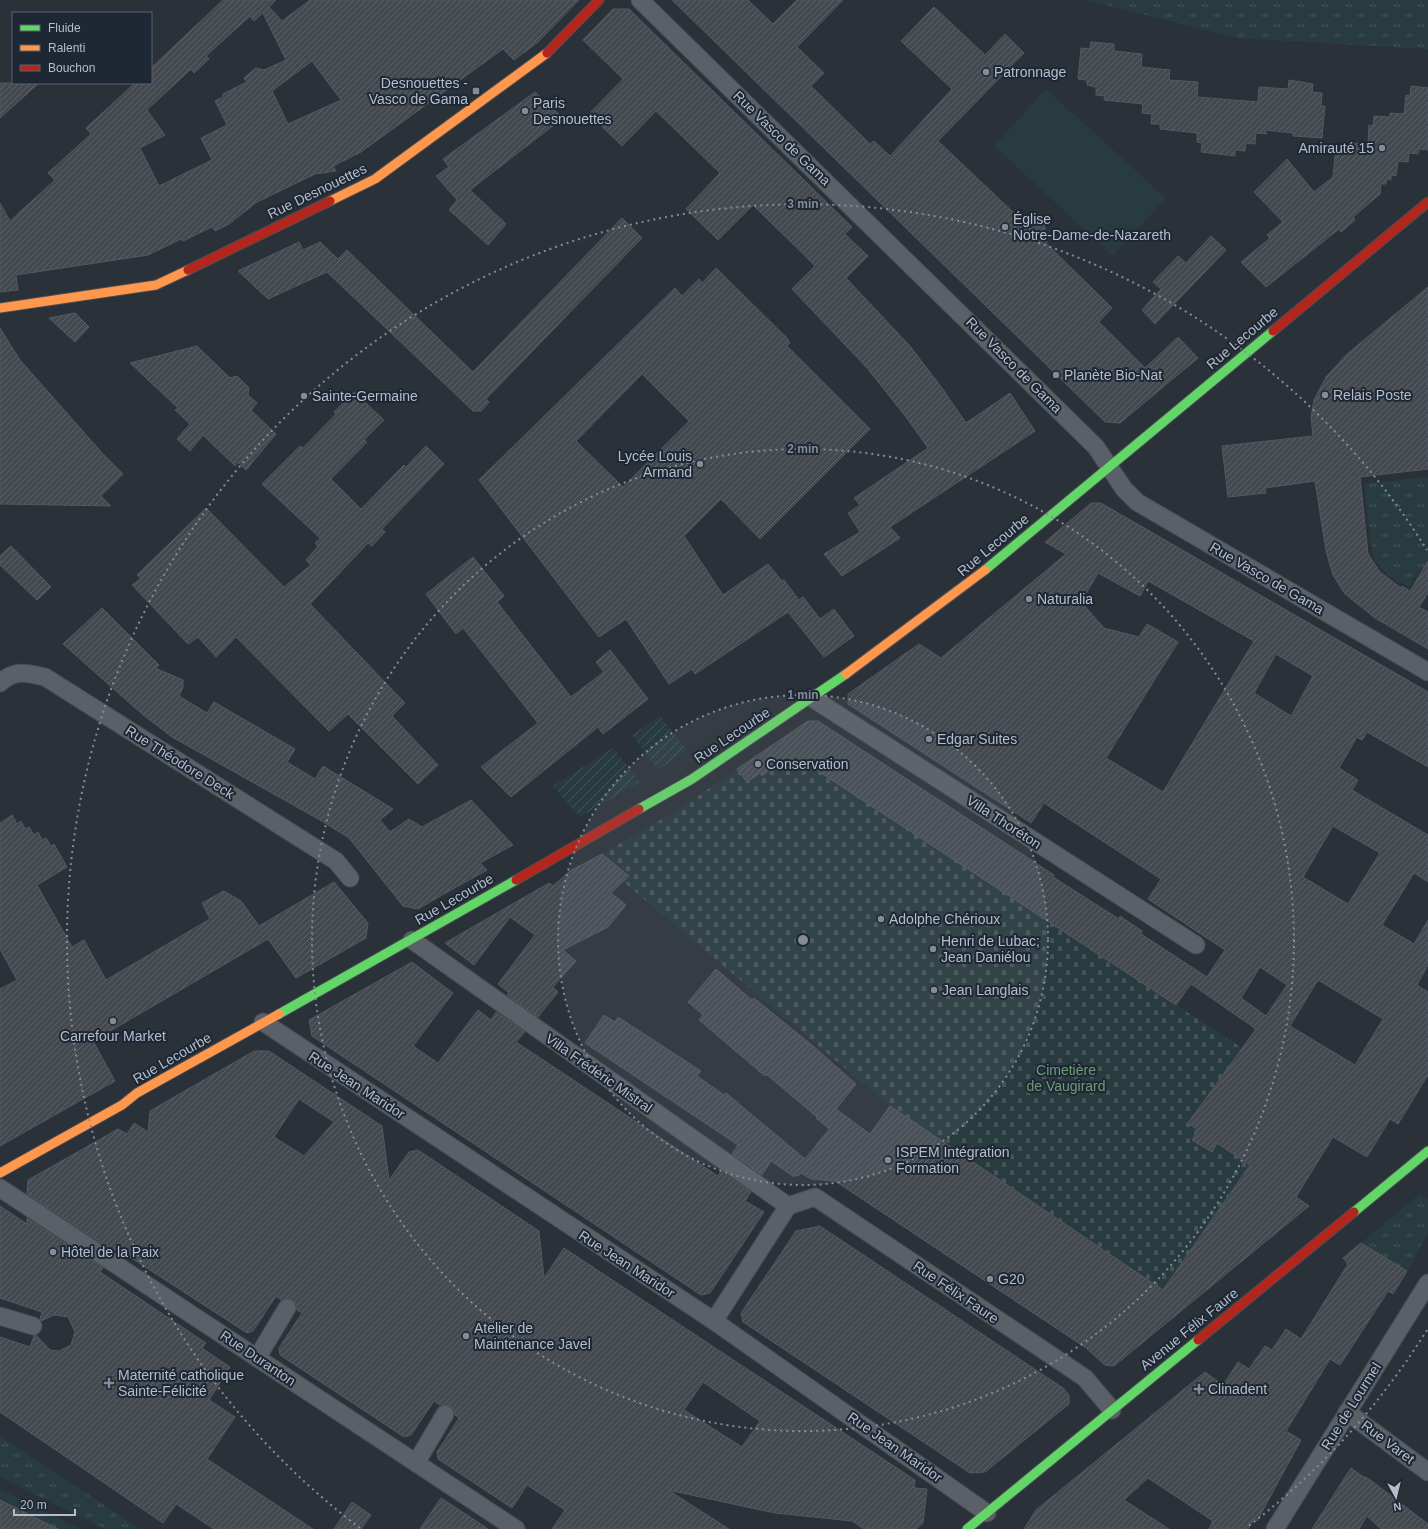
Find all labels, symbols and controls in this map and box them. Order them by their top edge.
legend [12,12,152,84]
text: Fluide [48,21,81,35]
text: Ralenti [48,41,85,55]
text: Bouchon [48,61,95,75]
place label: Patronnage [994,64,1067,80]
marker: Patronnage [981,67,991,77]
place label: Desnouettes - Vasco de Gama [369,75,468,107]
marker: Desnouettes - Vasco de Gama [471,86,481,96]
street label: Rue Vasco de Gama [730,87,834,189]
place label: Paris Desnouettes [533,95,612,127]
marker: Paris Desnouettes [520,106,530,116]
place label: Amirauté 15 [1299,140,1374,156]
marker: Amirauté 15 [1377,143,1387,153]
street label: Rue Desnouettes [265,160,369,222]
text: 3 min [787,197,819,211]
place label: Église Notre-Dame-de-Nazareth [1013,211,1171,243]
marker: Église Notre-Dame-de-Nazareth [1000,222,1010,232]
street label: Rue Lecourbe [1203,303,1281,372]
street label: Rue Vasco de Gama [963,314,1065,416]
place label: Planète Bio-Nat [1064,367,1162,383]
marker: Planète Bio-Nat [1051,370,1061,380]
place label: Relais Poste [1333,387,1412,403]
place label: Sainte-Germaine [312,388,418,404]
marker: Relais Poste [1320,390,1330,400]
marker: Sainte-Germaine [299,391,309,401]
text: 2 min [787,442,819,456]
place label: Lycée Louis Armand [618,448,692,480]
marker: Lycée Louis Armand [695,459,705,469]
street label: Rue Lecourbe [954,510,1032,579]
street label: Rue Vasco de Gama [1207,539,1327,617]
place label: Naturalia [1037,591,1093,607]
marker: Naturalia [1024,594,1034,604]
text: 1 min [787,688,819,702]
street label: Rue Lecourbe [691,704,773,766]
street label: Rue Théodore Deck [123,722,238,802]
place label: Edgar Suites [937,731,1017,747]
marker: Edgar Suites [924,734,934,744]
place label: Conservation [766,756,849,772]
marker: Conservation [753,759,763,769]
street label: Villa Thoréton [964,792,1044,852]
street label: Rue Lecourbe [412,870,496,928]
place label: Adolphe Chérioux [889,911,1000,927]
marker: Adolphe Chérioux [876,914,886,924]
centre of rings [796,933,810,947]
place label: Henri de Lubac; Jean Daniélou [941,933,1040,965]
marker: Henri de Lubac; Jean Daniélou [928,944,938,954]
place label: Jean Langlais [942,982,1028,998]
marker: Jean Langlais [929,985,939,995]
marker: Carrefour Market [108,1016,118,1026]
place label: Carrefour Market [60,1028,166,1044]
street label: Rue Lecourbe [130,1029,214,1087]
street label: Villa Frédéric Mistral [543,1030,655,1116]
street label: Rue Jean Maridor [306,1048,408,1122]
park label: Cimetière de Vaugirard [1026,1062,1106,1094]
place label: ISPEM Intégration Formation [896,1144,1010,1176]
marker: ISPEM Intégration Formation [883,1155,893,1165]
street label: Rue Jean Maridor [576,1227,678,1301]
place label: Hôtel de la Paix [61,1244,159,1260]
marker: Hôtel de la Paix [48,1247,58,1257]
street label: Rue Félix Faure [910,1258,1002,1327]
place label: G20 [998,1271,1025,1287]
marker: G20 [985,1274,995,1284]
street label: Avenue Félix Faure [1137,1285,1241,1373]
place label: Atelier de Maintenance Javel [474,1320,591,1352]
street label: Rue Duranton [217,1327,299,1389]
marker: Atelier de Maintenance Javel [461,1331,471,1341]
street label: Rue de Lourmel [1318,1360,1384,1452]
place label: Maternité catholique Sainte-Félicité [118,1367,244,1399]
marker: Maternité catholique Sainte-Félicité [103,1377,115,1389]
place label: Clinadent [1208,1381,1267,1397]
marker: Clinadent [1193,1383,1205,1395]
street label: Rue Jean Maridor [845,1409,945,1486]
street label: Rue Varet [1358,1417,1418,1467]
north arrow [1376,1477,1416,1517]
scale bar [14,1491,75,1517]
text: 20 m [20,1498,47,1512]
text: N [1393,1500,1402,1513]

